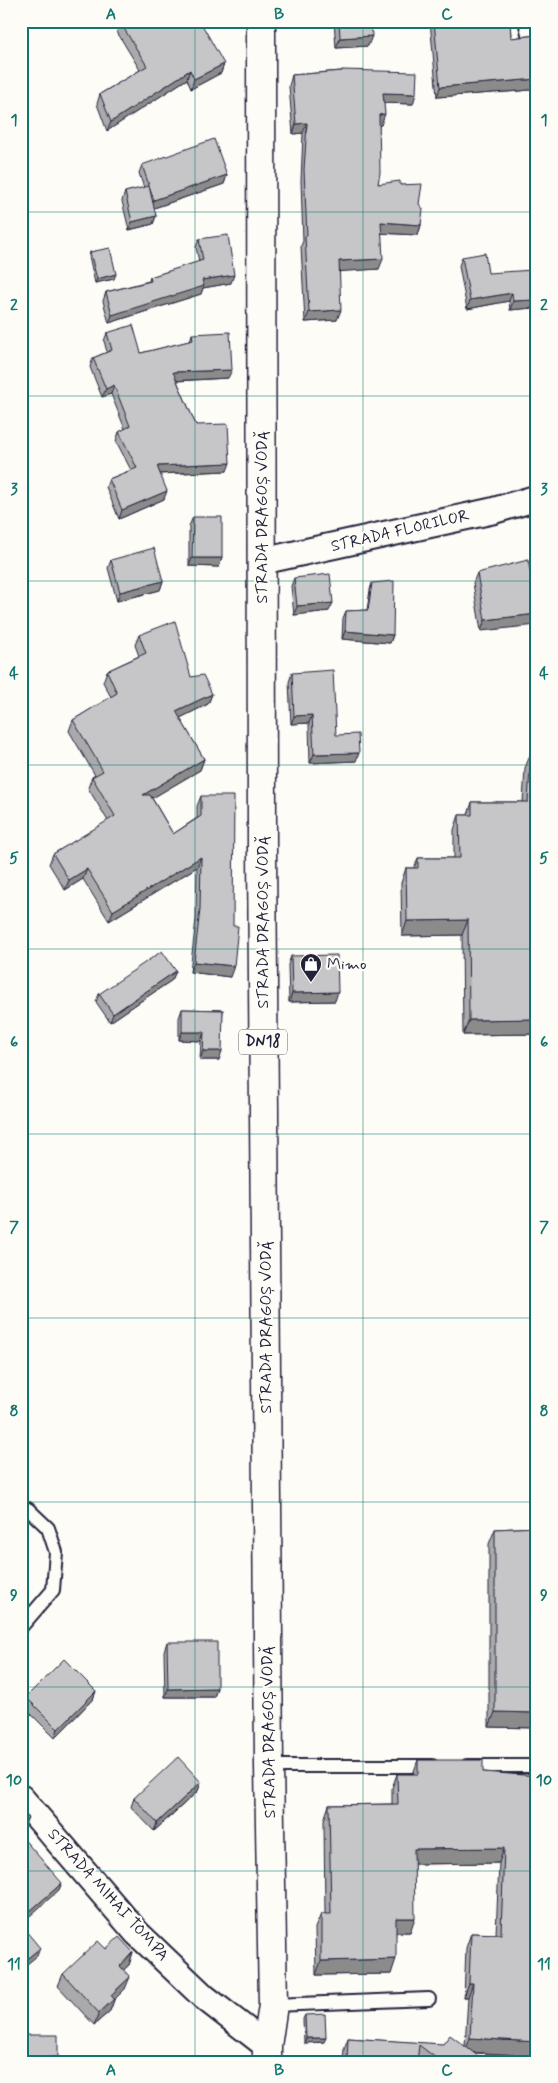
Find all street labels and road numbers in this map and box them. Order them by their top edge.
street label: STRADA DRAGOȘ VODĂ [252,431,273,603]
street label: STRADA FLORILOR [329,505,471,557]
street label: STRADA DRAGOȘ VODĂ [253,836,274,1008]
road number: DN18 [239,1030,287,1054]
street label: STRADA DRAGOȘ VODĂ [256,1241,277,1413]
street label: STRADA DRAGOȘ VODĂ [257,1645,281,1819]
street label: STRADA MIHAI TOMPA [43,1824,173,1966]

